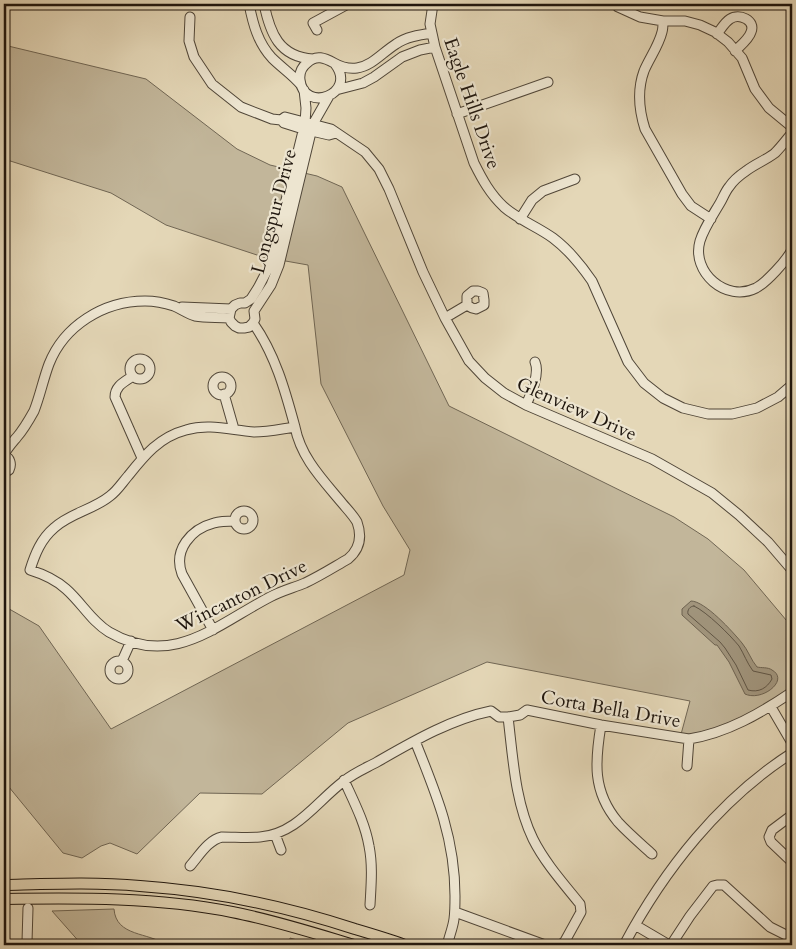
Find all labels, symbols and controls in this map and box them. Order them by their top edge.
street label: Eagle Hills Drive [437,34,507,173]
street label: Longspur Drive [245,146,303,276]
street label: Glenview Drive [512,371,641,447]
street label: Wincanton Drive [171,553,311,639]
street label: Corta Bella Drive [539,684,683,734]

